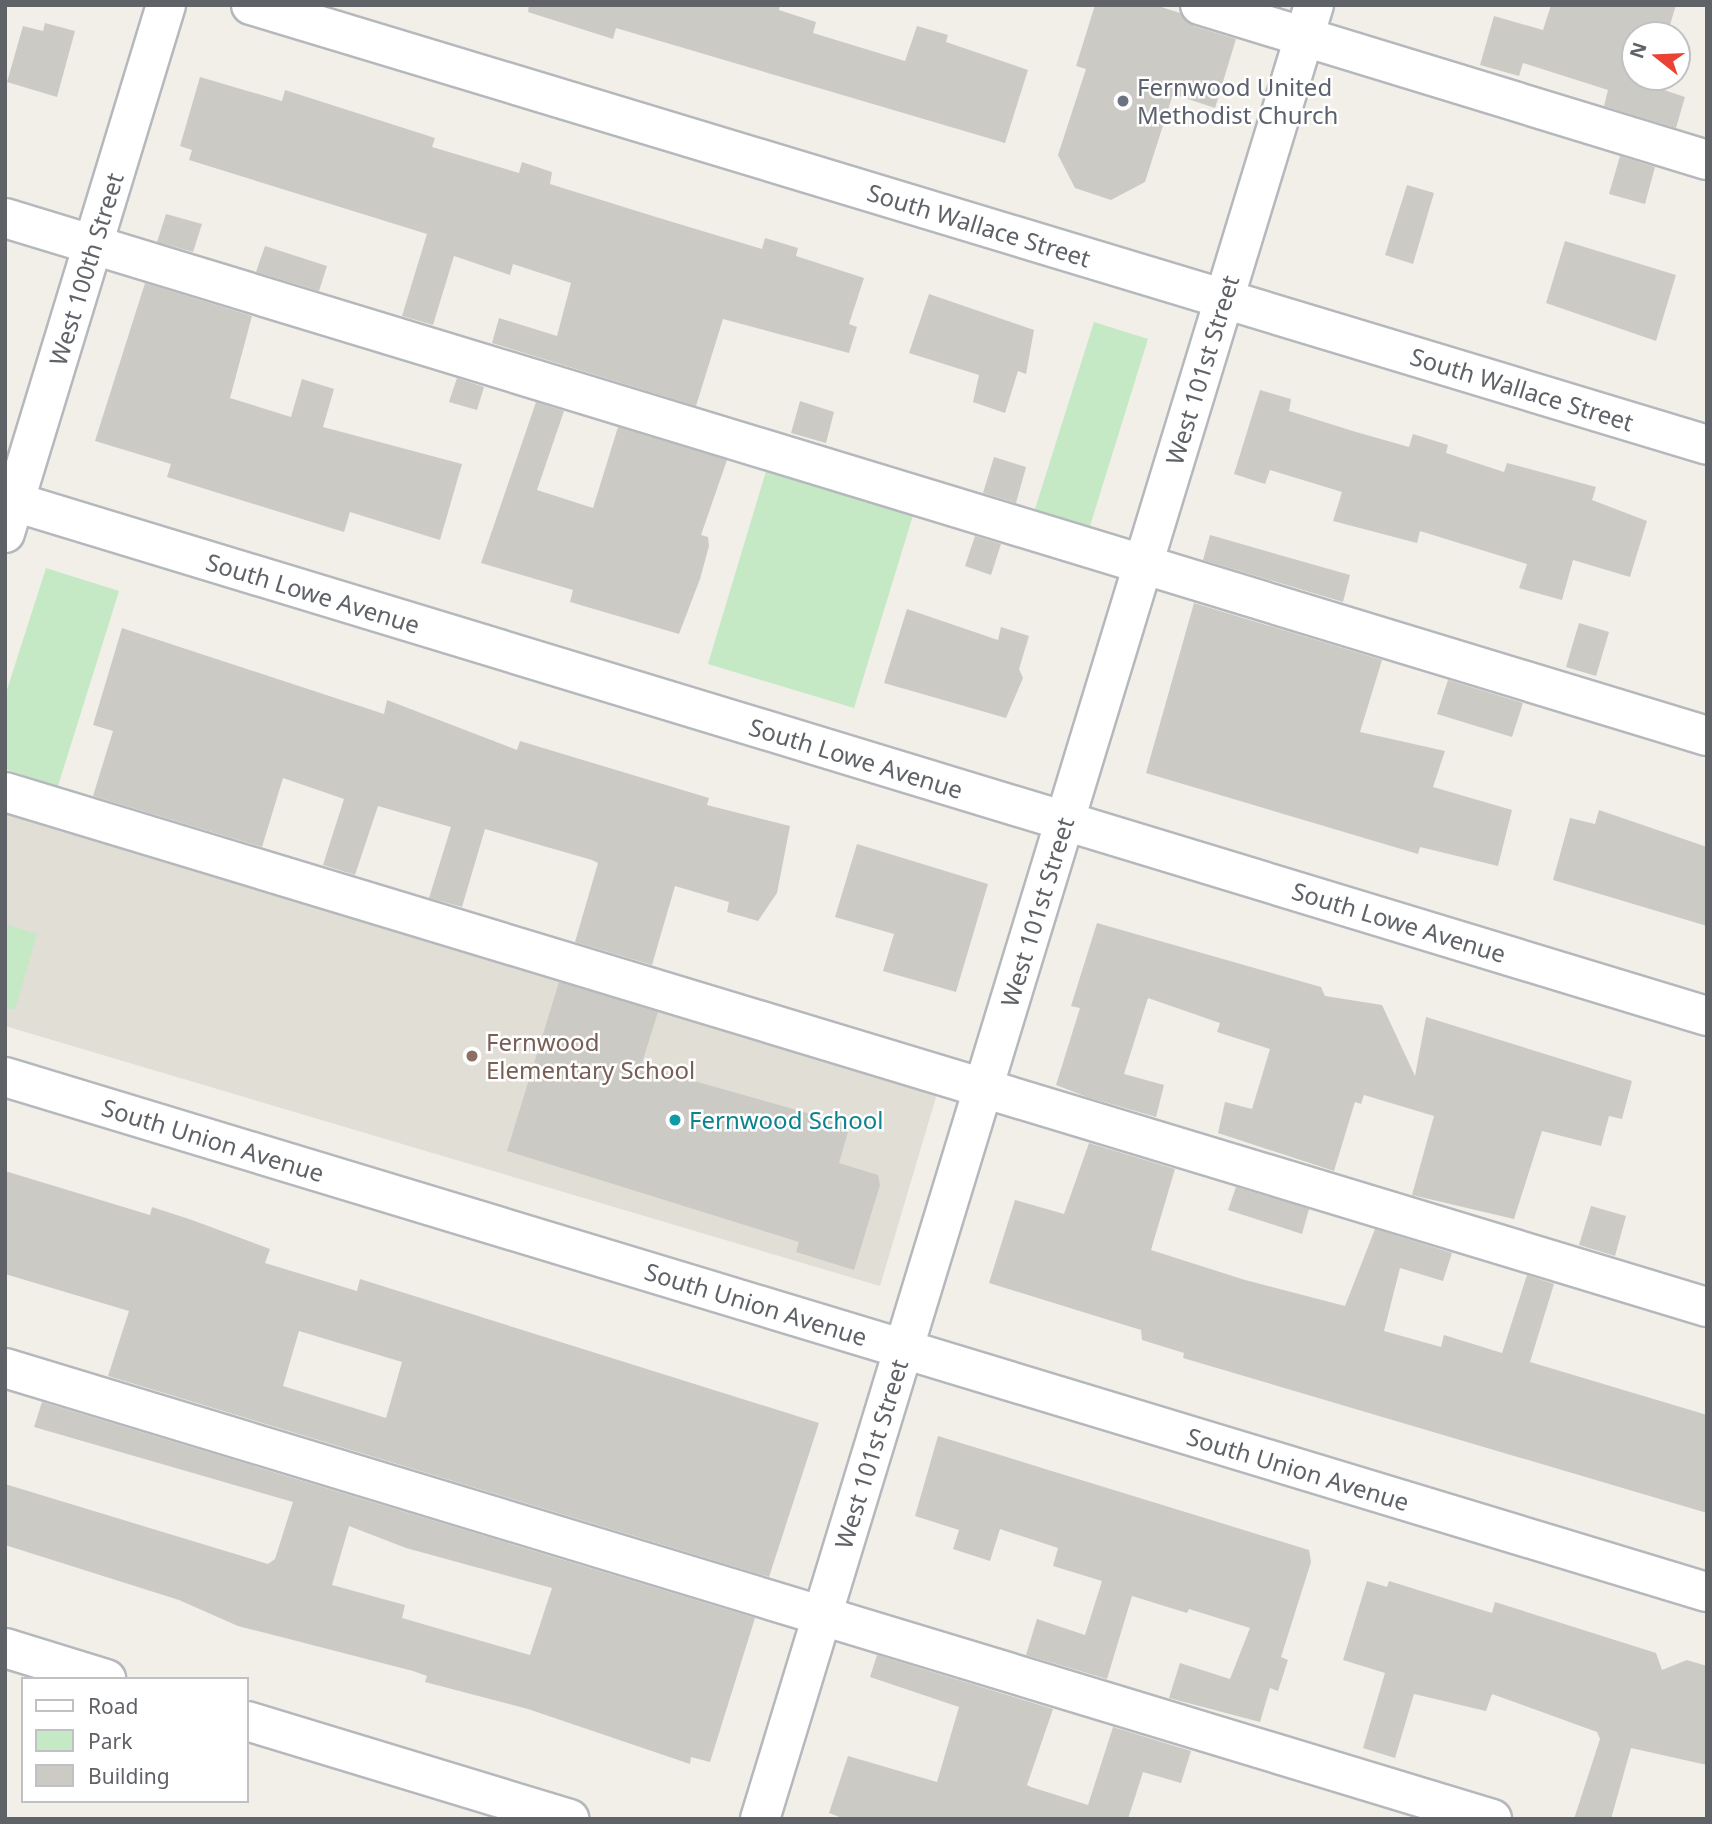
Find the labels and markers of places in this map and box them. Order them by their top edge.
place label: Fernwood United Methodist Church [1137,73,1338,129]
marker: Fernwood United Methodist Church [1115,93,1131,109]
place label: Fernwood Elementary School [486,1028,695,1084]
marker: Fernwood Elementary School [464,1048,480,1064]
place label: Fernwood School [689,1106,883,1134]
marker: Fernwood School [667,1112,683,1128]

